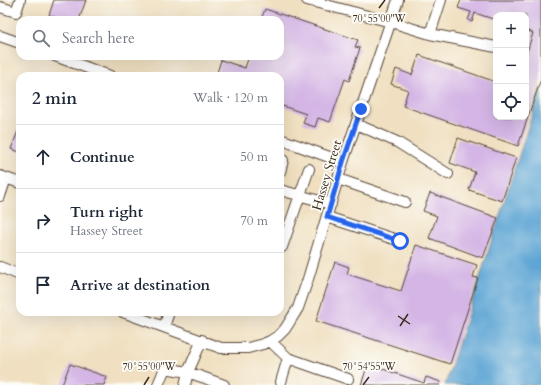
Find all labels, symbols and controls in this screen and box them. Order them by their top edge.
text: 70°55'00"W [352,12,407,26]
map controls [493,12,529,120]
button: + [493,12,529,48]
search box [16,16,284,60]
icon: search [30,27,52,49]
text: Search here [62,28,135,48]
button: − [493,48,529,84]
button: locate [493,84,529,120]
text: 2 min [32,87,77,110]
text: Walk · 120 m [193,89,268,107]
route end [352,100,370,118]
street label: Hassey Street [308,138,346,213]
icon: ahead [32,146,54,168]
text: Continue [70,147,135,167]
text: 50 m [240,148,268,166]
text: Turn right [70,202,143,222]
icon: right [32,210,54,232]
text: 70 m [240,212,268,230]
text: Hassey Street [70,222,143,240]
route start [391,232,409,250]
icon: arrive [32,274,54,296]
text: Arrive at destination [70,275,210,295]
text: 70°55'00"W [122,360,177,374]
text: 70°54'55"W [342,360,397,374]

